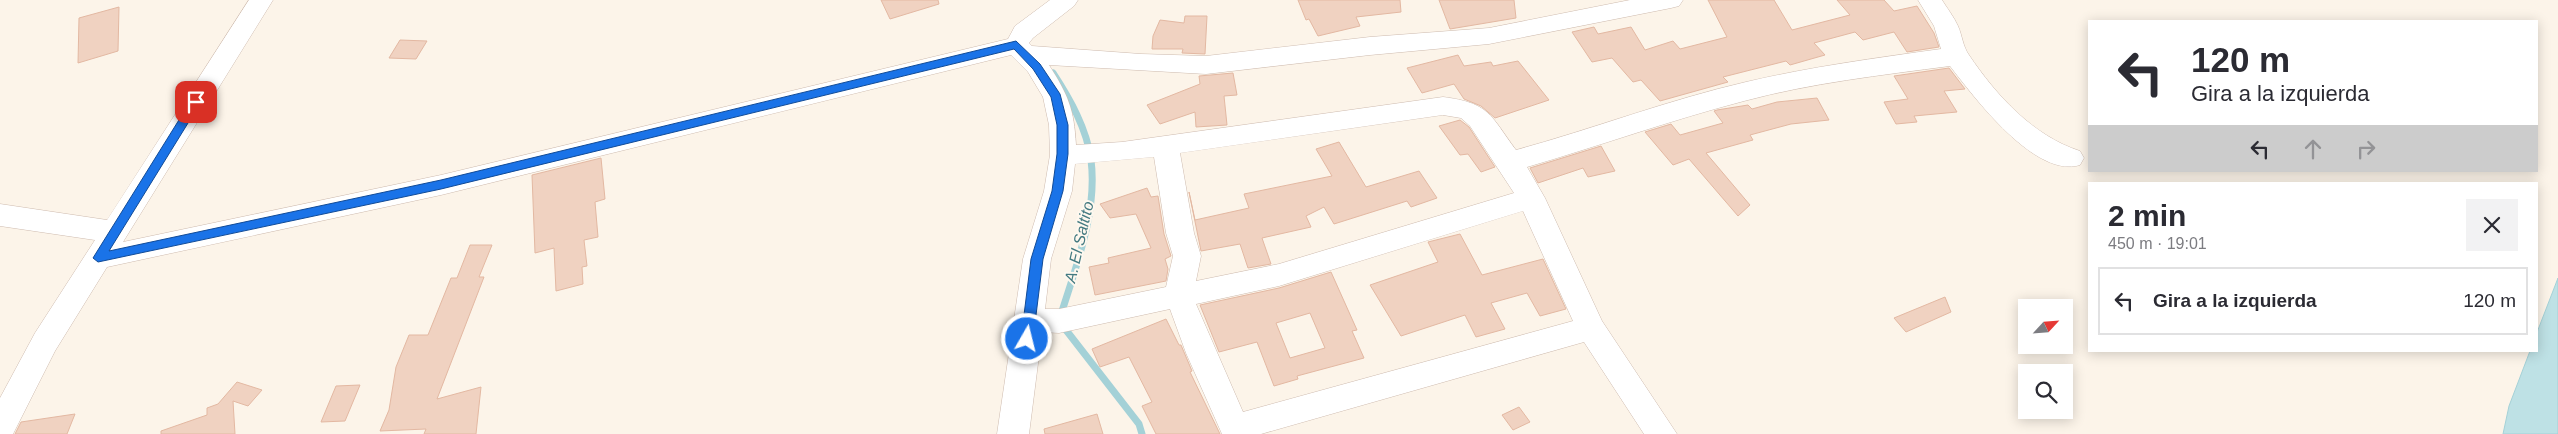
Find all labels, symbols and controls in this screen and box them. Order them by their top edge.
icon: left [2108,40,2173,105]
text: 120 m [2191,40,2290,79]
pin [175,81,217,123]
text: Gira a la izquierda [2191,81,2370,106]
icon: arrive [182,88,210,116]
icon: left [2246,135,2274,163]
icon: ahead [2299,135,2327,163]
icon: right [2352,135,2380,163]
text: 2 min [2108,199,2186,232]
button: close [2466,199,2518,251]
water label: A. El Saltito [1061,200,1097,285]
text: 450 m · 19:01 [2108,235,2207,252]
icon: left [2110,287,2138,315]
text: Gira a la izquierda [2153,290,2317,311]
text: 120 m [2463,290,2516,311]
north arrow [2018,299,2072,354]
map controls [2018,299,2073,419]
position arrow [1000,312,1052,364]
button: search [2018,364,2073,419]

